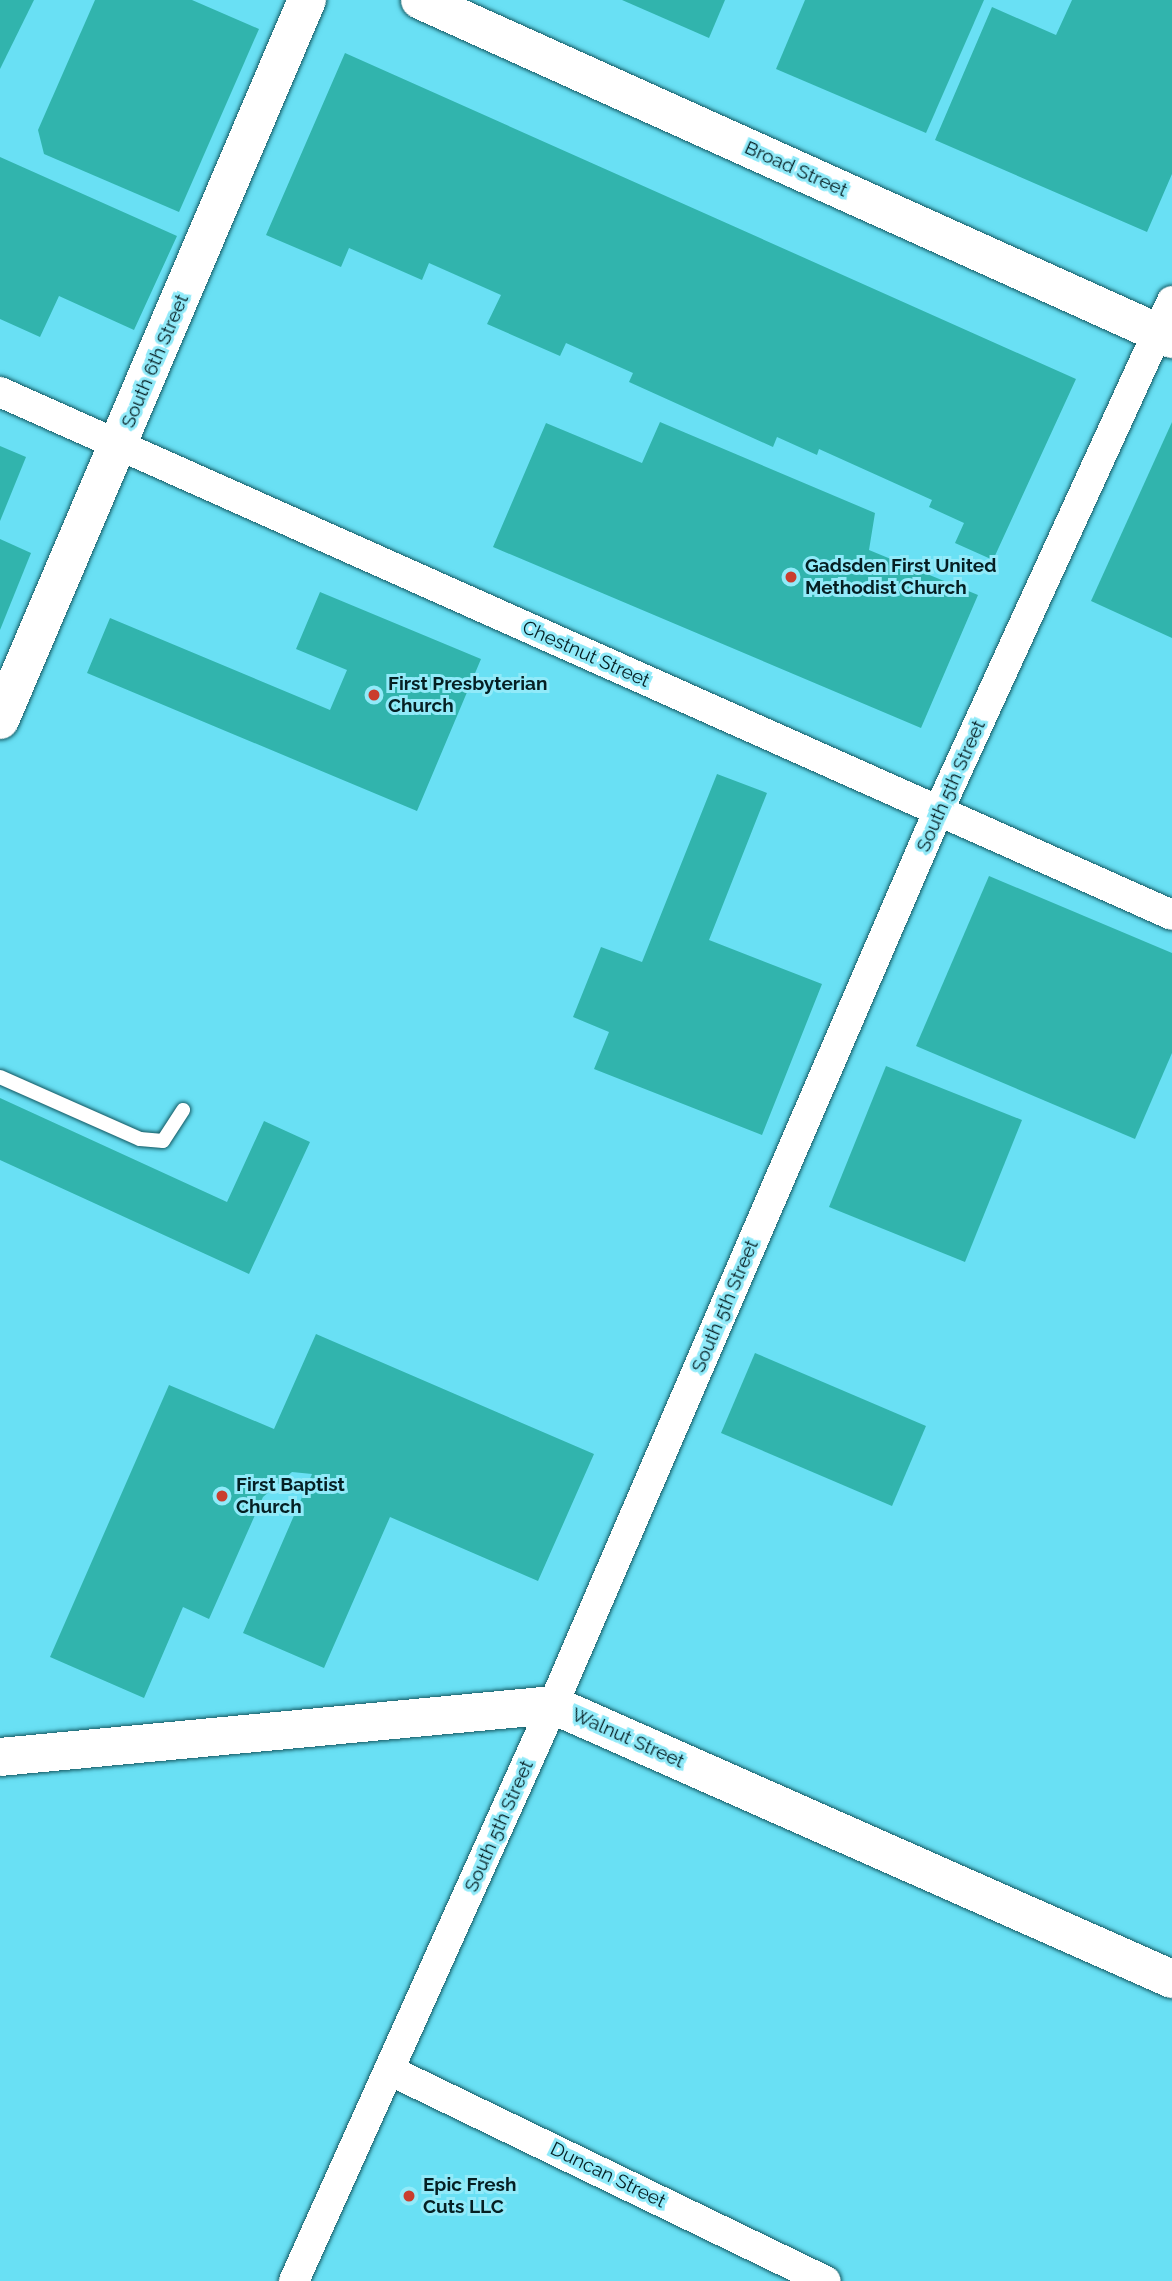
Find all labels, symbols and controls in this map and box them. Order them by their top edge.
street label: Broad Street [741,136,851,202]
street label: South 6th Street [117,291,193,431]
place label: Gadsden First United Methodist Church [805,555,996,599]
marker: Gadsden First United Methodist Church [783,569,799,585]
street label: Chestnut Street [519,616,653,692]
place label: First Presbyterian Church [388,673,547,717]
marker: First Presbyterian Church [366,687,382,703]
street label: South 5th Street [912,717,990,855]
street label: South 5th Street [687,1236,763,1376]
place label: First Baptist Church [236,1474,345,1518]
marker: First Baptist Church [214,1488,230,1504]
street label: Walnut Street [568,1703,688,1773]
street label: South 5th Street [460,1757,538,1895]
street label: Duncan Street [547,2137,669,2213]
place label: Epic Fresh Cuts LLC [423,2174,516,2218]
marker: Epic Fresh Cuts LLC [401,2188,417,2204]

